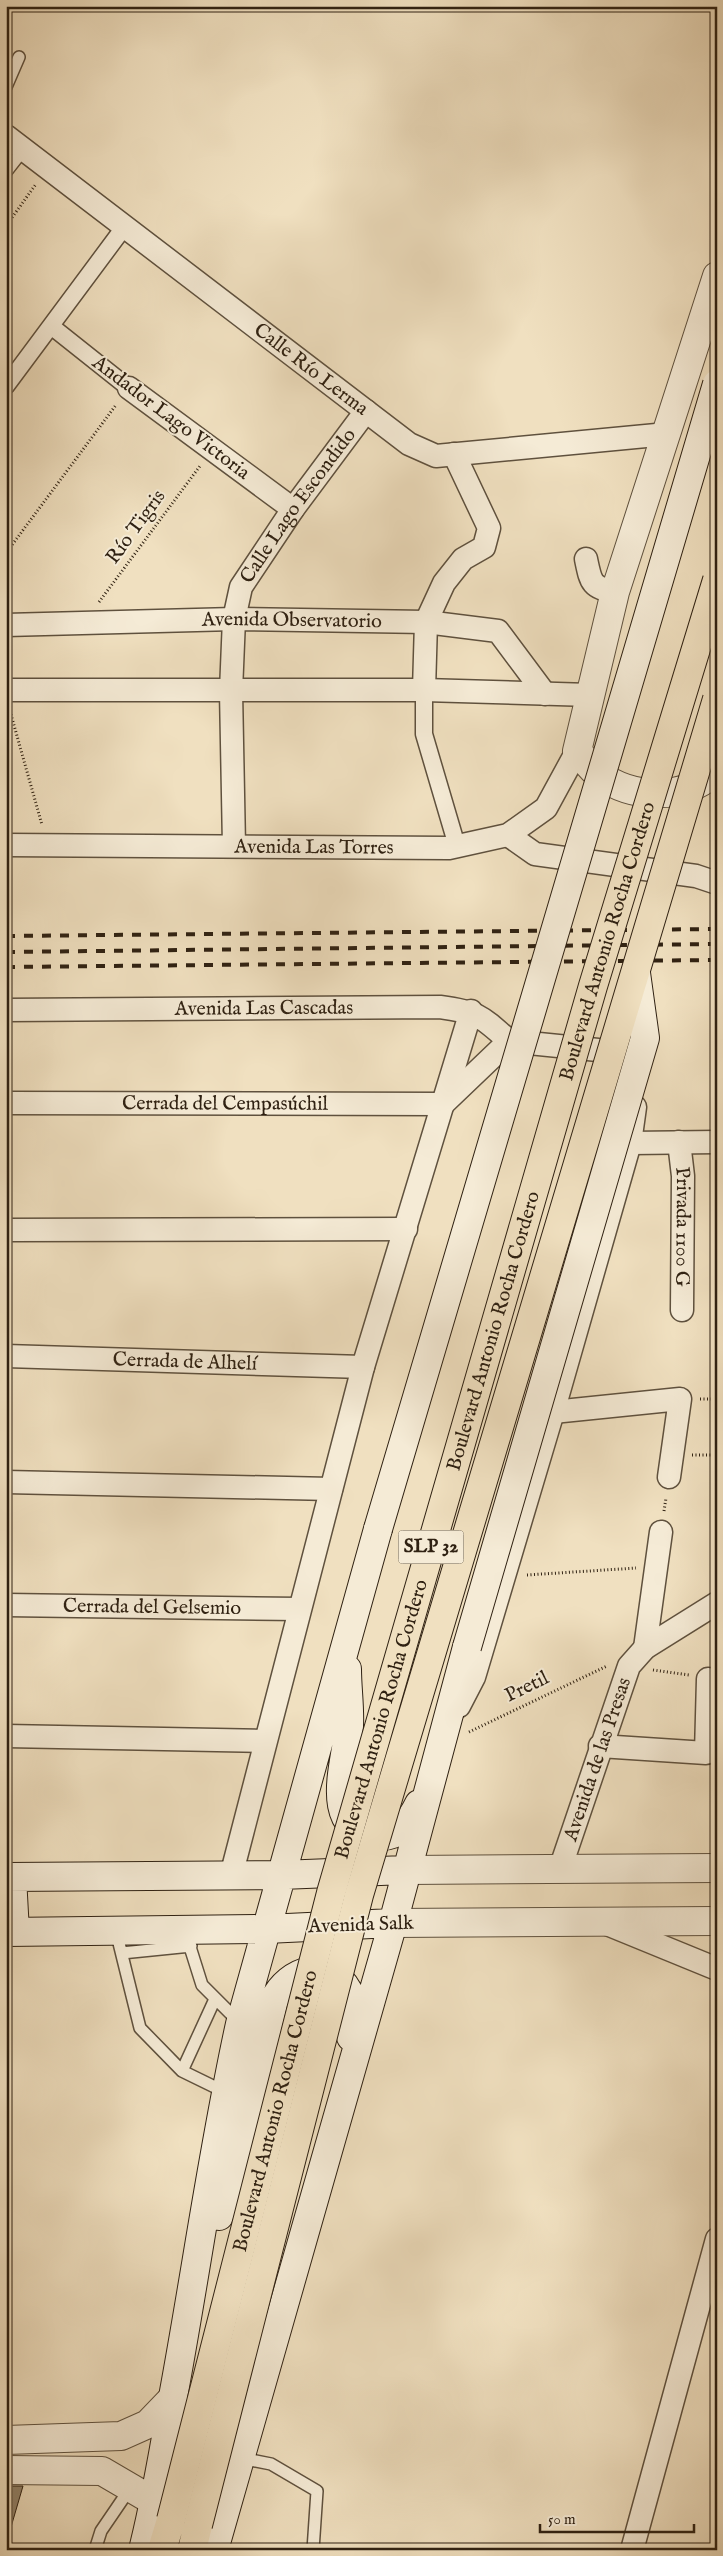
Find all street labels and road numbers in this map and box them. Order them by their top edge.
street label: Calle Río Lerma [249,317,374,421]
street label: Andador Lago Victoria [86,350,255,486]
street label: Calle Lago Escondido [234,423,361,588]
street label: Río Tigris [101,485,171,569]
street label: Avenida Observatorio [201,606,382,634]
street label: Boulevard Antonio Rocha Cordero [554,799,661,1084]
street label: Avenida Las Torres [233,834,394,860]
street label: Avenida Las Cascadas [174,995,353,1021]
street label: Cerrada del Cempasúchil [122,1091,329,1116]
street label: Privada 1100 G [670,1165,696,1287]
street label: Boulevard Antonio Rocha Cordero [441,1188,546,1474]
street label: Cerrada de Alhelí [112,1347,259,1376]
road number: SLP 32 [398,1530,464,1564]
street label: Boulevard Antonio Rocha Cordero [329,1576,434,1862]
street label: Cerrada del Gelsemio [63,1593,242,1621]
street label: Pretil [501,1666,554,1708]
street label: Avenida de las Presas [558,1674,637,1845]
street label: Avenida Salk [307,1911,415,1939]
street label: Boulevard Antonio Rocha Cordero [227,1967,323,2255]

